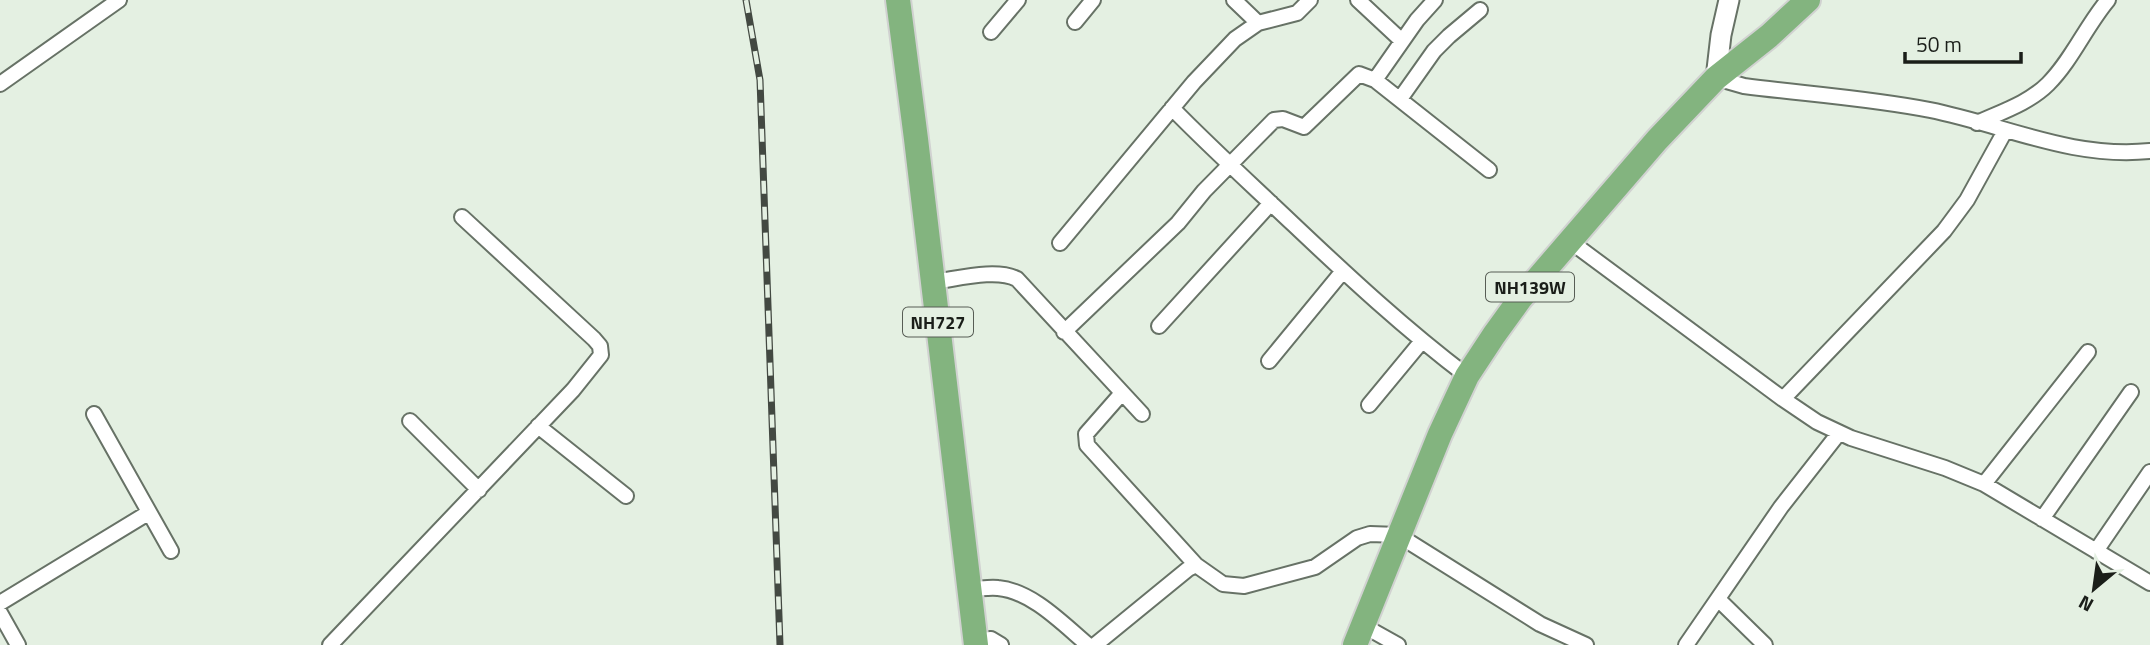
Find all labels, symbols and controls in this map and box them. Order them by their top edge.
scale bar [1905,21,2021,65]
text: 50 m [1916,28,1962,60]
road number: NH139W [1486,272,1574,302]
road number: NH727 [903,308,973,336]
north arrow [2059,554,2129,624]
text: N [2073,588,2098,620]

